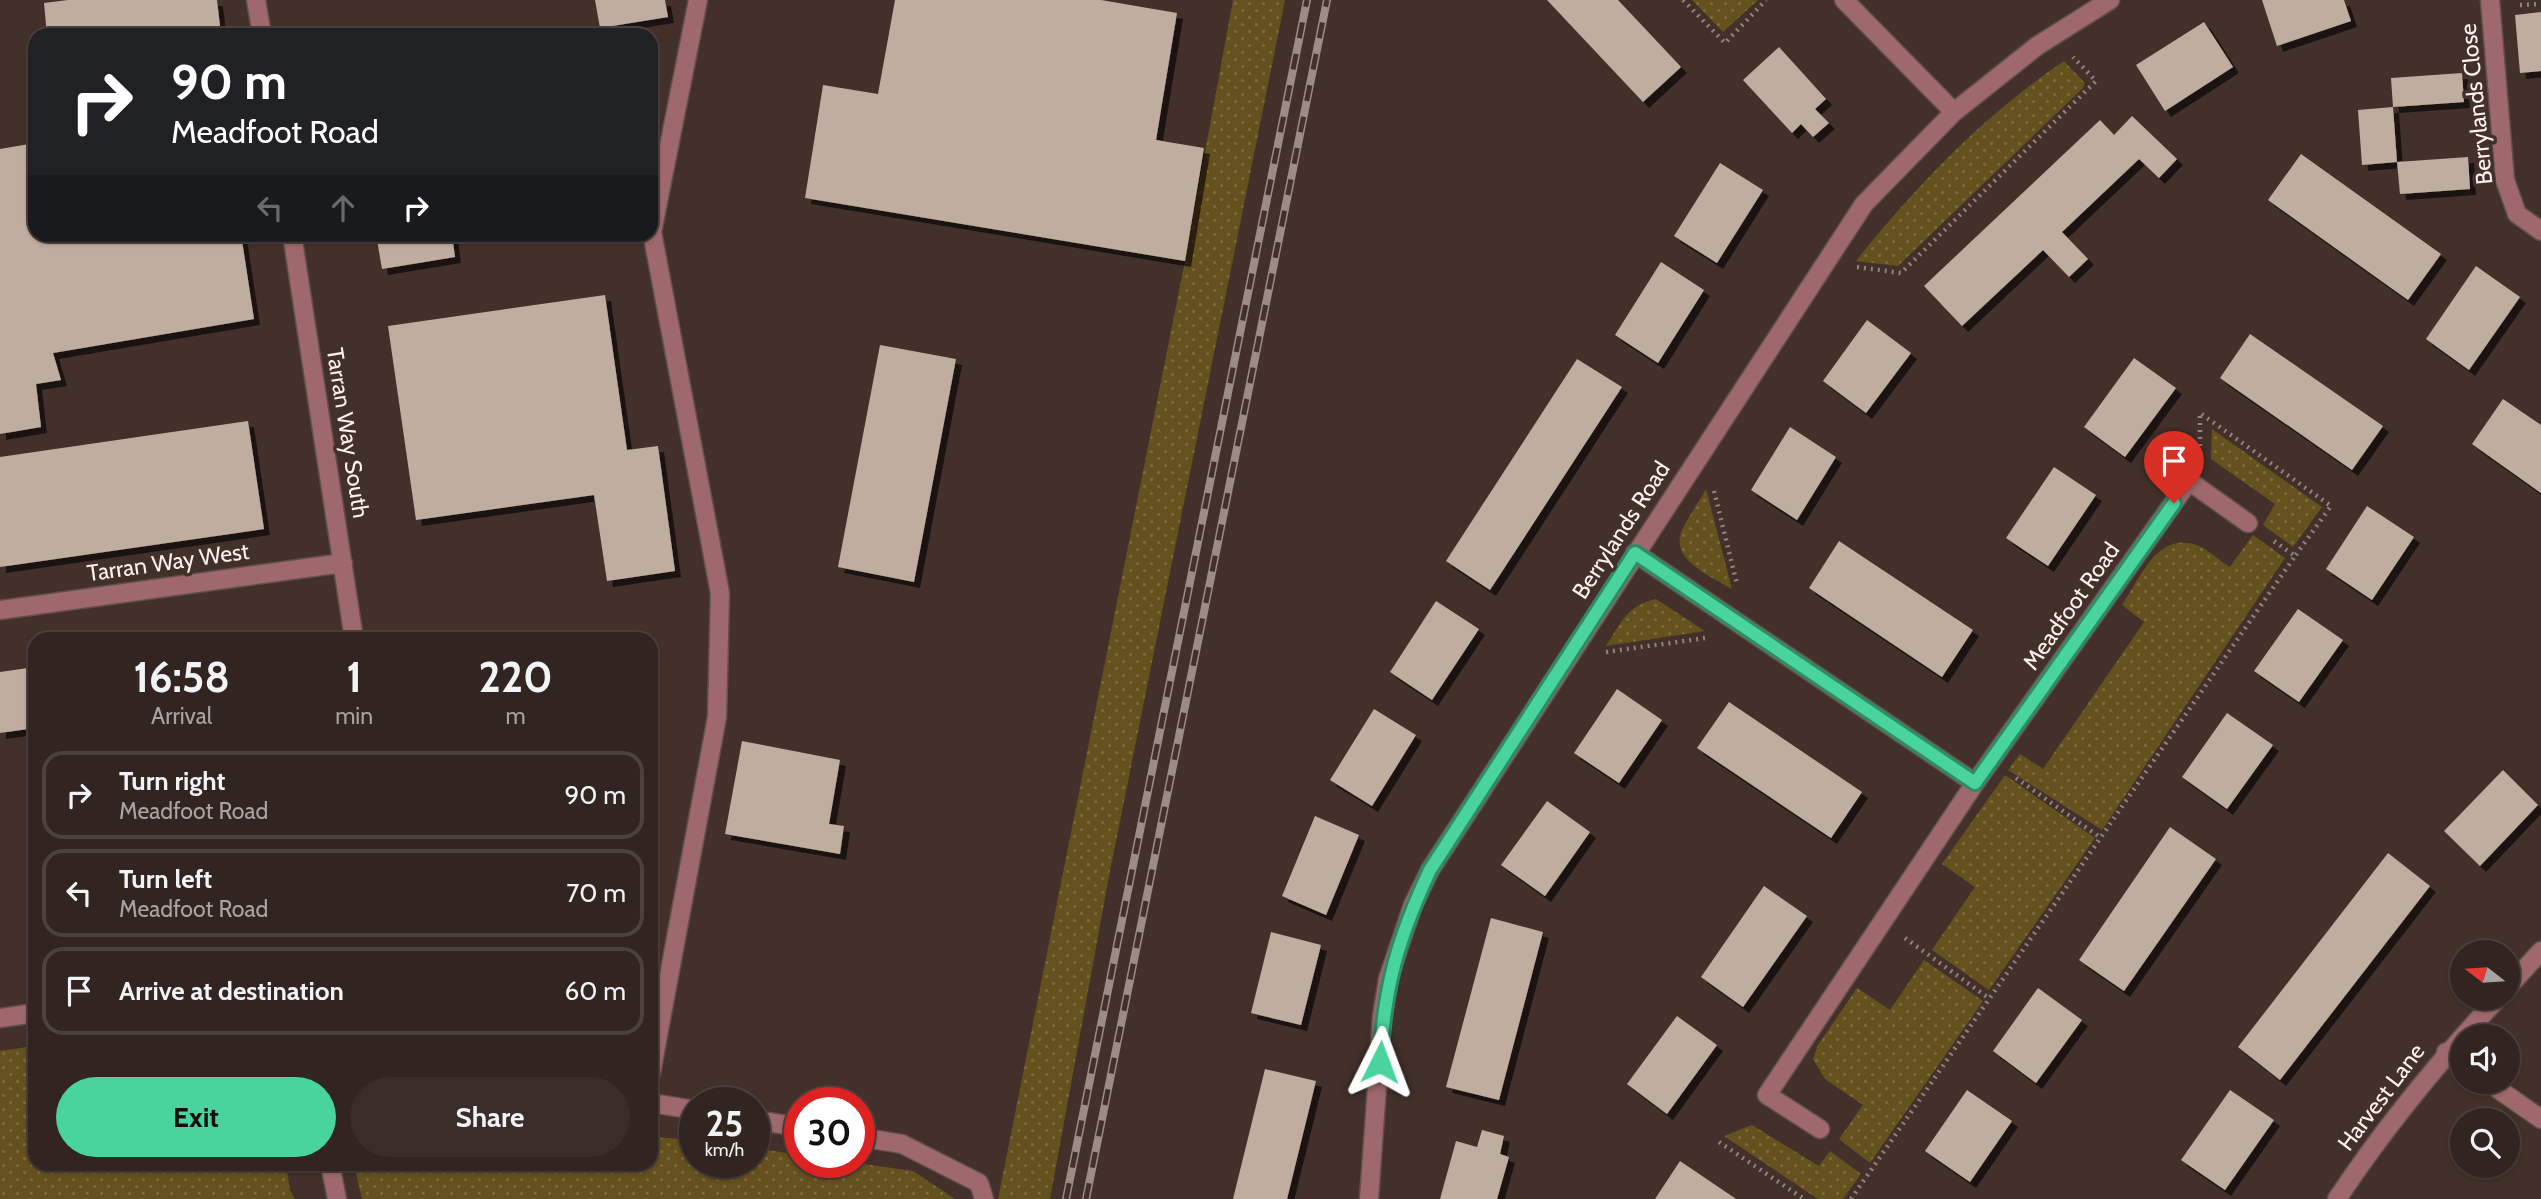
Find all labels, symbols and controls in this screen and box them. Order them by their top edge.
street label: Berrylands Close [2454,22,2498,186]
text: 90 m [171,52,287,111]
icon: right [56,56,147,147]
text: Meadfoot Road [171,112,379,151]
icon: left [251,189,289,227]
icon: ahead [324,189,362,227]
icon: right [397,189,435,227]
street label: Tarran Way South [321,346,375,520]
pin [2144,431,2204,503]
icon: arrive [2155,442,2193,480]
street label: Berrylands Road [1566,456,1676,604]
street label: Tarran Way West [85,537,251,587]
street label: Meadfoot Road [2017,537,2125,675]
text: 16:58 [133,651,230,703]
text: 1 [346,651,362,703]
text: 220 [478,651,553,703]
text: Arrival [151,702,212,730]
text: min [335,702,373,730]
text: m [505,702,526,730]
text: Turn right [119,765,225,797]
icon: right [60,776,98,814]
text: 90 m [564,779,626,811]
text: Meadfoot Road [119,797,268,825]
text: Turn left [119,863,212,895]
icon: left [60,874,98,912]
text: 70 m [566,877,626,909]
text: Meadfoot Road [119,895,268,923]
north arrow [2450,940,2520,1010]
map controls [2450,940,2520,1178]
icon: arrive [60,972,98,1010]
text: Arrive at destination [119,975,344,1007]
text: 60 m [564,975,626,1007]
button: sound [2450,1024,2520,1094]
position arrow [1343,1025,1417,1099]
street label: Harvest Lane [2332,1038,2430,1156]
button: Exit [56,1077,336,1157]
button: Share [350,1077,630,1157]
speed limit sign: 30 [784,1087,875,1178]
text: 25 [706,1102,743,1145]
button: search [2450,1108,2520,1178]
text: km/h [705,1139,744,1161]

